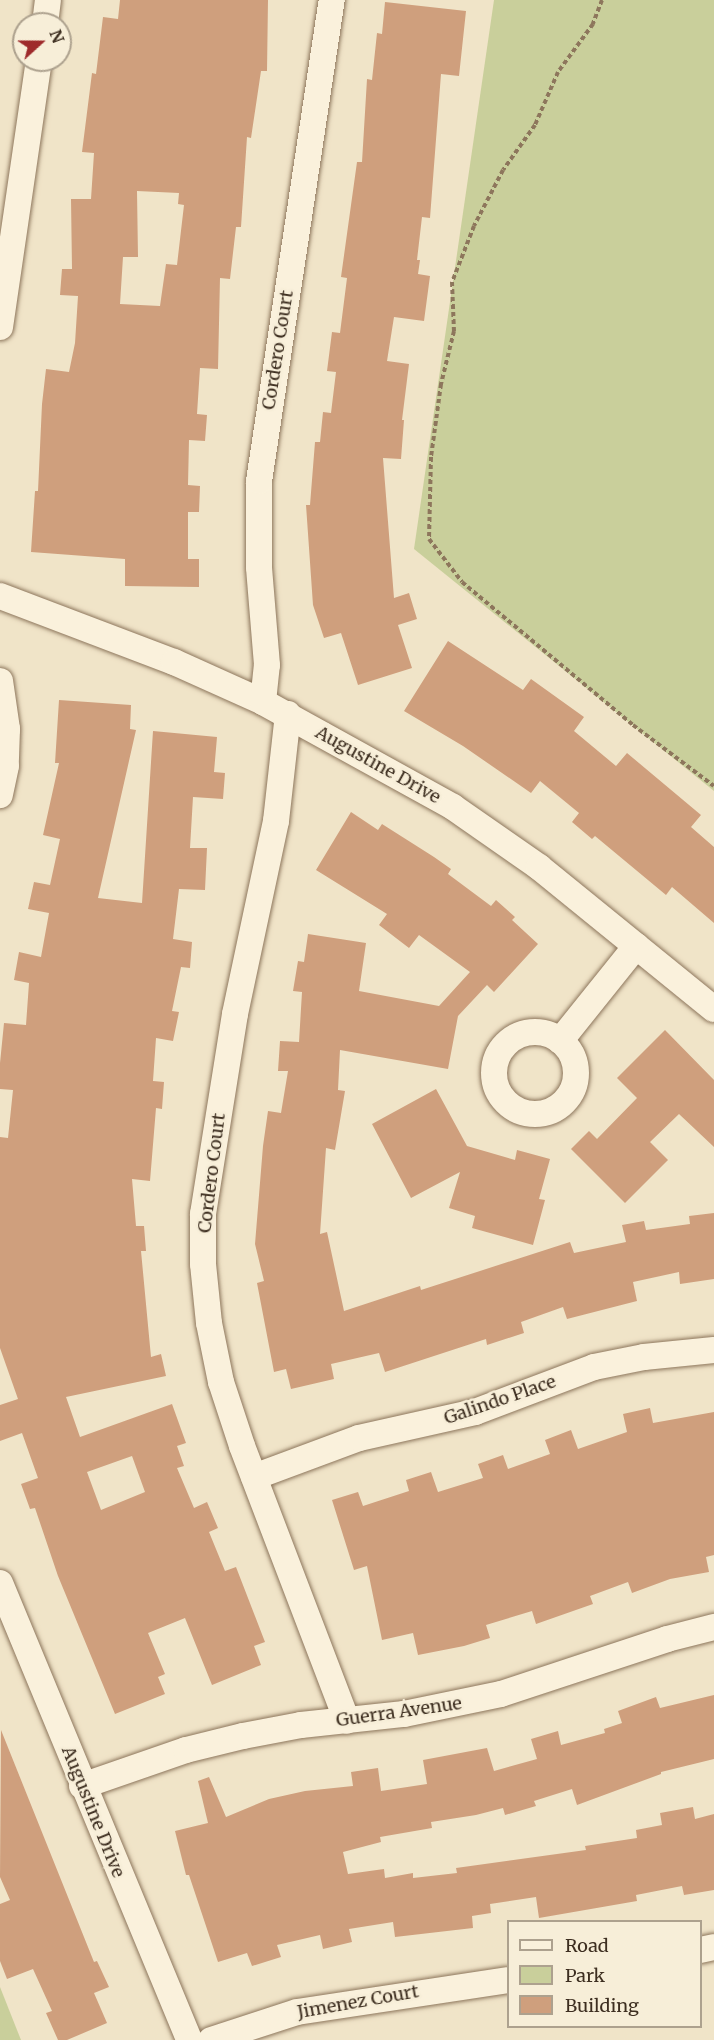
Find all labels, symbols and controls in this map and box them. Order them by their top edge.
north arrow [12,12,72,72]
text: N [45,27,69,46]
street label: Cordero Court [258,289,298,411]
street label: Augustine Drive [312,722,444,808]
street label: Cordero Court [194,1112,230,1234]
street label: Galindo Place [441,1371,559,1429]
street label: Guerra Avenue [335,1692,463,1732]
street label: Augustine Drive [57,1743,129,1881]
legend [507,1920,702,2028]
text: Road [565,1934,609,1957]
text: Park [565,1964,605,1987]
street label: Jimenez Court [296,1981,420,2023]
text: Building [565,1994,639,2017]

